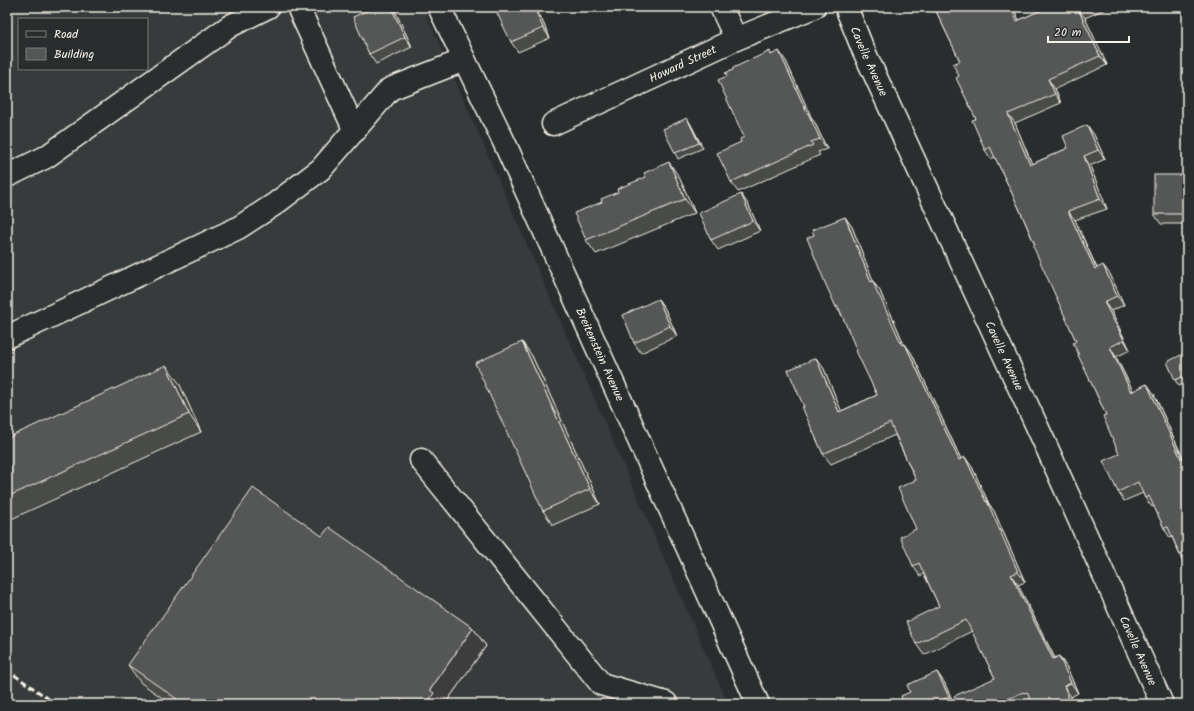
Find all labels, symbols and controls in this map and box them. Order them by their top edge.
legend [18,18,148,70]
scale bar [1048,18,1129,44]
text: 20 m [1054,23,1082,42]
street label: Cavelle Avenue [845,24,893,100]
text: Road [54,25,79,44]
street label: Howard Street [646,40,720,88]
text: Building [54,45,94,64]
street label: Breitenstein Avenue [570,305,629,405]
street label: Cavelle Avenue [980,318,1028,394]
street label: Cavelle Avenue [1114,613,1162,690]

